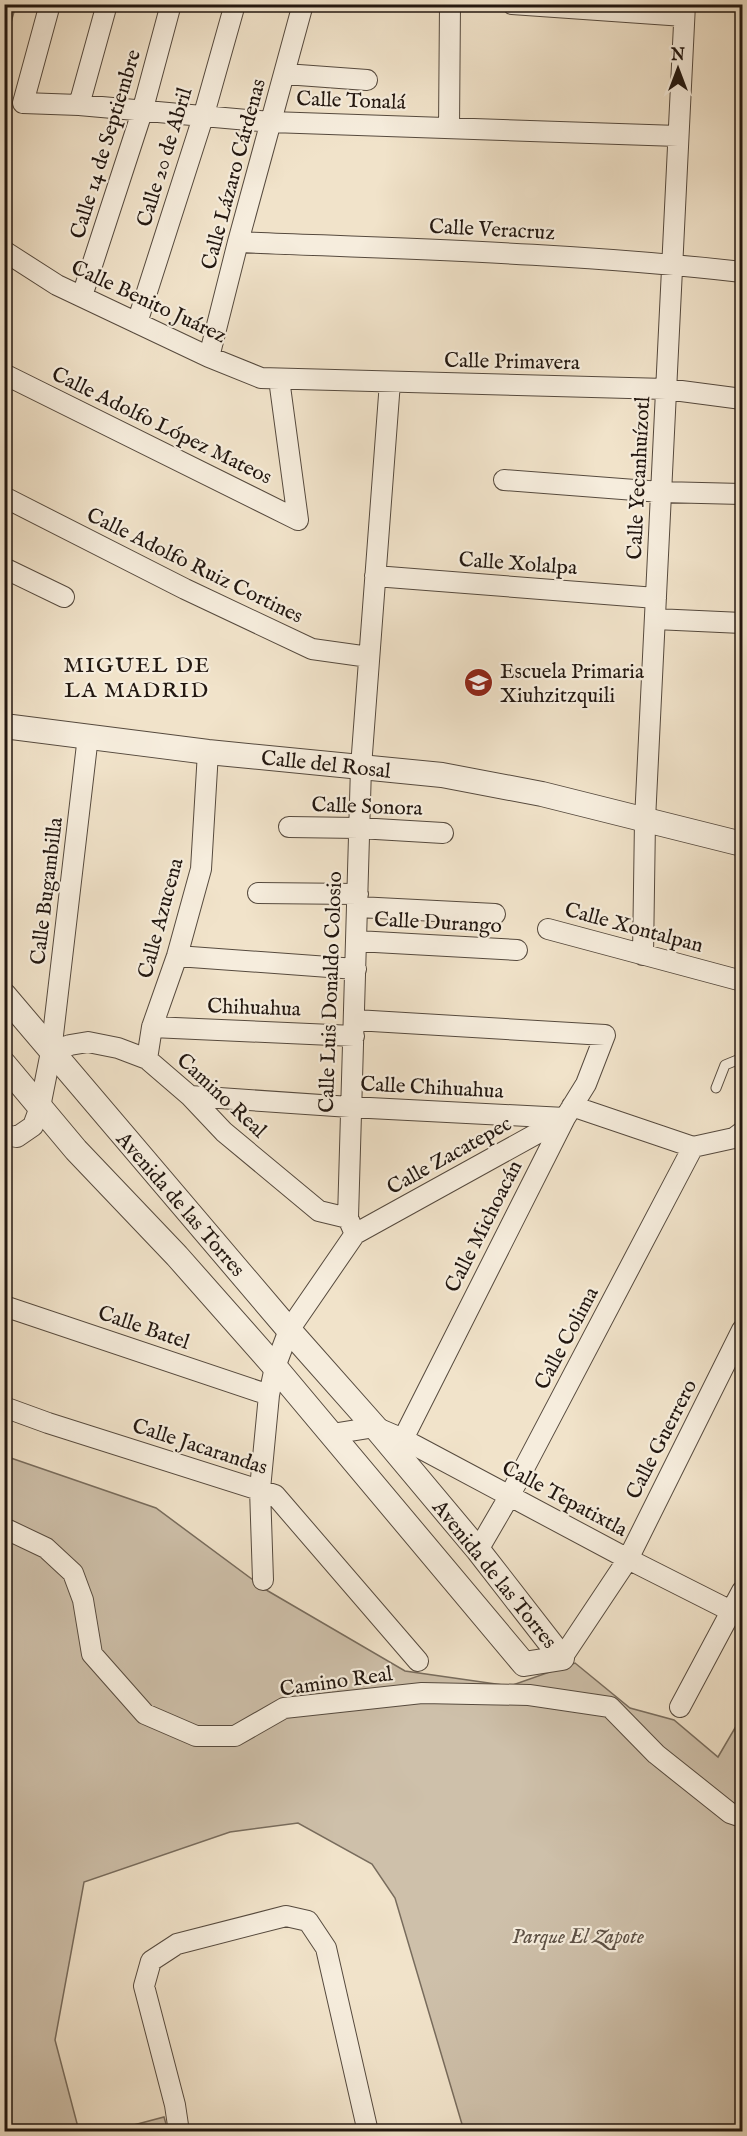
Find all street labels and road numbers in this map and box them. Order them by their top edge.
street label: Calle 14 de Septiembre [65,46,148,242]
street label: Calle Lázaro Cárdenas [196,76,273,273]
street label: Calle 20 de Abril [131,84,200,230]
street label: Calle Tonalá [296,86,407,117]
street label: Calle Veracruz [428,214,556,247]
street label: Calle Benito Juárez [66,255,230,350]
street label: Calle Primavera [444,348,581,377]
street label: Calle Adolfo López Mateos [47,361,276,491]
street label: Calle Yecanhuízotl [622,396,657,560]
street label: Calle Adolfo Ruiz Cortines [82,502,307,630]
street label: Calle Xolalpa [458,547,579,582]
street label: Calle del Rosal [260,745,392,786]
street label: Calle Sonora [311,792,424,823]
street label: Calle Bugambilla [25,815,70,967]
street label: Calle Azucena [132,854,191,981]
street label: Calle Luis Donaldo Colosio [314,871,349,1113]
street label: Calle Xontalpan [561,897,706,960]
street label: Calle Durango [373,907,503,940]
street label: Chihuahua [207,993,302,1024]
street label: Camino Real [170,1048,272,1145]
street label: Calle Chihuahua [360,1071,505,1106]
street label: Calle Zacatepec [383,1111,517,1202]
street label: Avenida de las Torres [109,1126,250,1283]
street label: Calle Michoacán [439,1156,529,1297]
street label: Calle Colima [529,1282,606,1395]
street label: Calle Batel [94,1300,193,1357]
street label: Calle Guerrero [621,1375,704,1504]
street label: Calle Jacarandas [129,1413,271,1482]
street label: Calle Tepatixtla [497,1455,633,1544]
street label: Avenida de las Torres [425,1494,562,1655]
street label: Camino Real [278,1661,394,1704]

